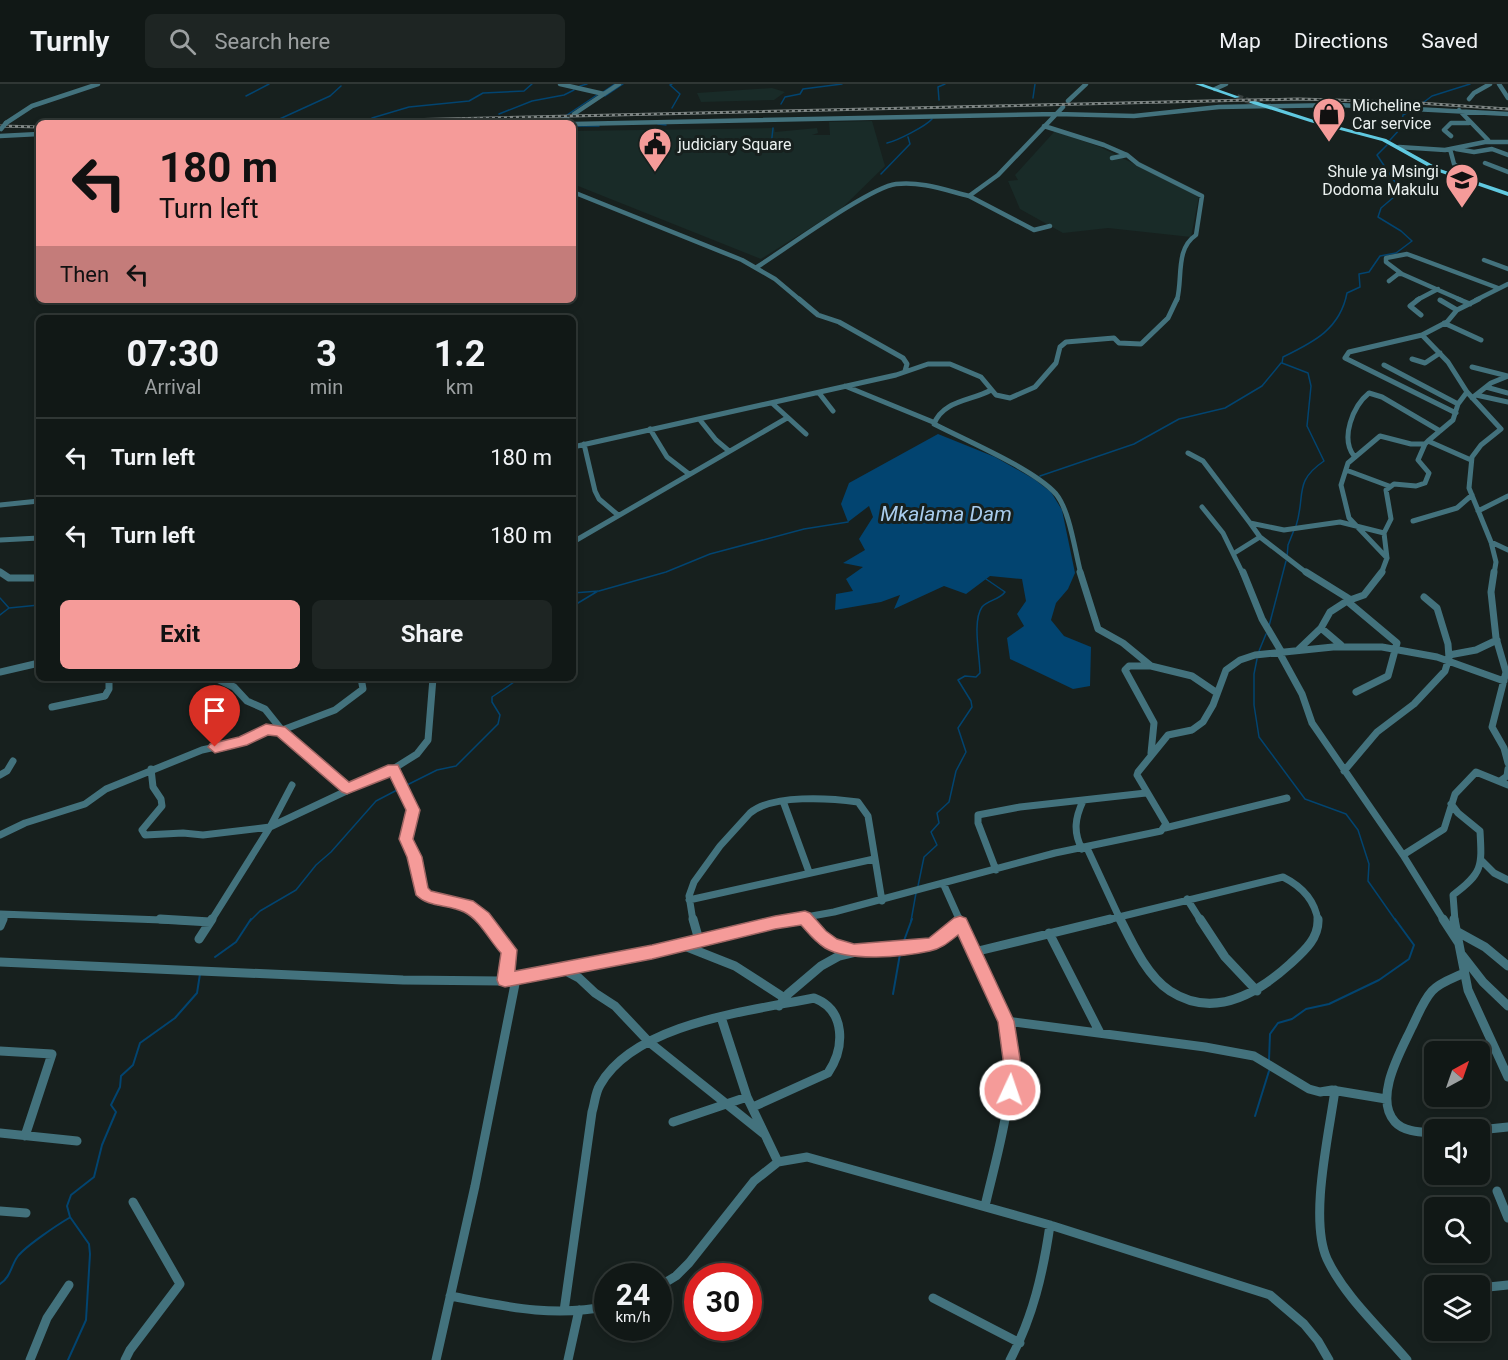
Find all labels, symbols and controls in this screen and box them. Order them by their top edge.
search box [145,14,565,68]
text: Turnly [30,25,109,58]
icon: search [166,25,199,58]
text: Search here [214,29,330,54]
text: Map [1219,29,1261,53]
text: Directions [1294,29,1388,53]
text: Saved [1421,29,1478,53]
shop icon: Micheline Car service [1311,96,1347,143]
place label: Micheline Car service [1352,96,1431,133]
public building icon: judiciary Square [637,126,673,173]
place label: judiciary Square [677,135,792,154]
text: 180 m [159,143,278,192]
icon: left [60,144,138,222]
place label: Shule ya Msingi Dodoma Makulu [1322,162,1439,199]
school or university icon: Shule ya Msingi Dodoma Makulu [1444,162,1480,209]
text: Turn left [159,193,259,225]
icon: left [121,258,154,291]
text: Then [60,262,109,287]
text: 07:30 [127,333,219,375]
text: 3 [316,333,337,375]
text: 1.2 [434,333,485,375]
text: Arrival [145,375,201,399]
text: min [310,375,343,399]
text: km [446,375,473,399]
icon: left [60,441,93,474]
text: Turn left [111,445,195,470]
text: 180 m [490,445,552,470]
water label: Mkalama Dam [880,502,1012,526]
icon: left [60,519,93,552]
text: Turn left [111,523,195,548]
text: 180 m [490,523,552,548]
button: Exit [60,600,300,669]
button: Share [312,600,552,669]
pin [189,685,240,747]
icon: arrive [198,694,231,727]
north arrow [1424,1041,1490,1107]
map controls [1424,1041,1490,1341]
position arrow [978,1058,1042,1122]
button: sound [1424,1119,1490,1185]
button: search [1424,1197,1490,1263]
speed limit sign: 30 [684,1263,762,1341]
button: layers [1424,1275,1490,1341]
text: 24 [616,1277,650,1312]
text: km/h [615,1308,651,1326]

